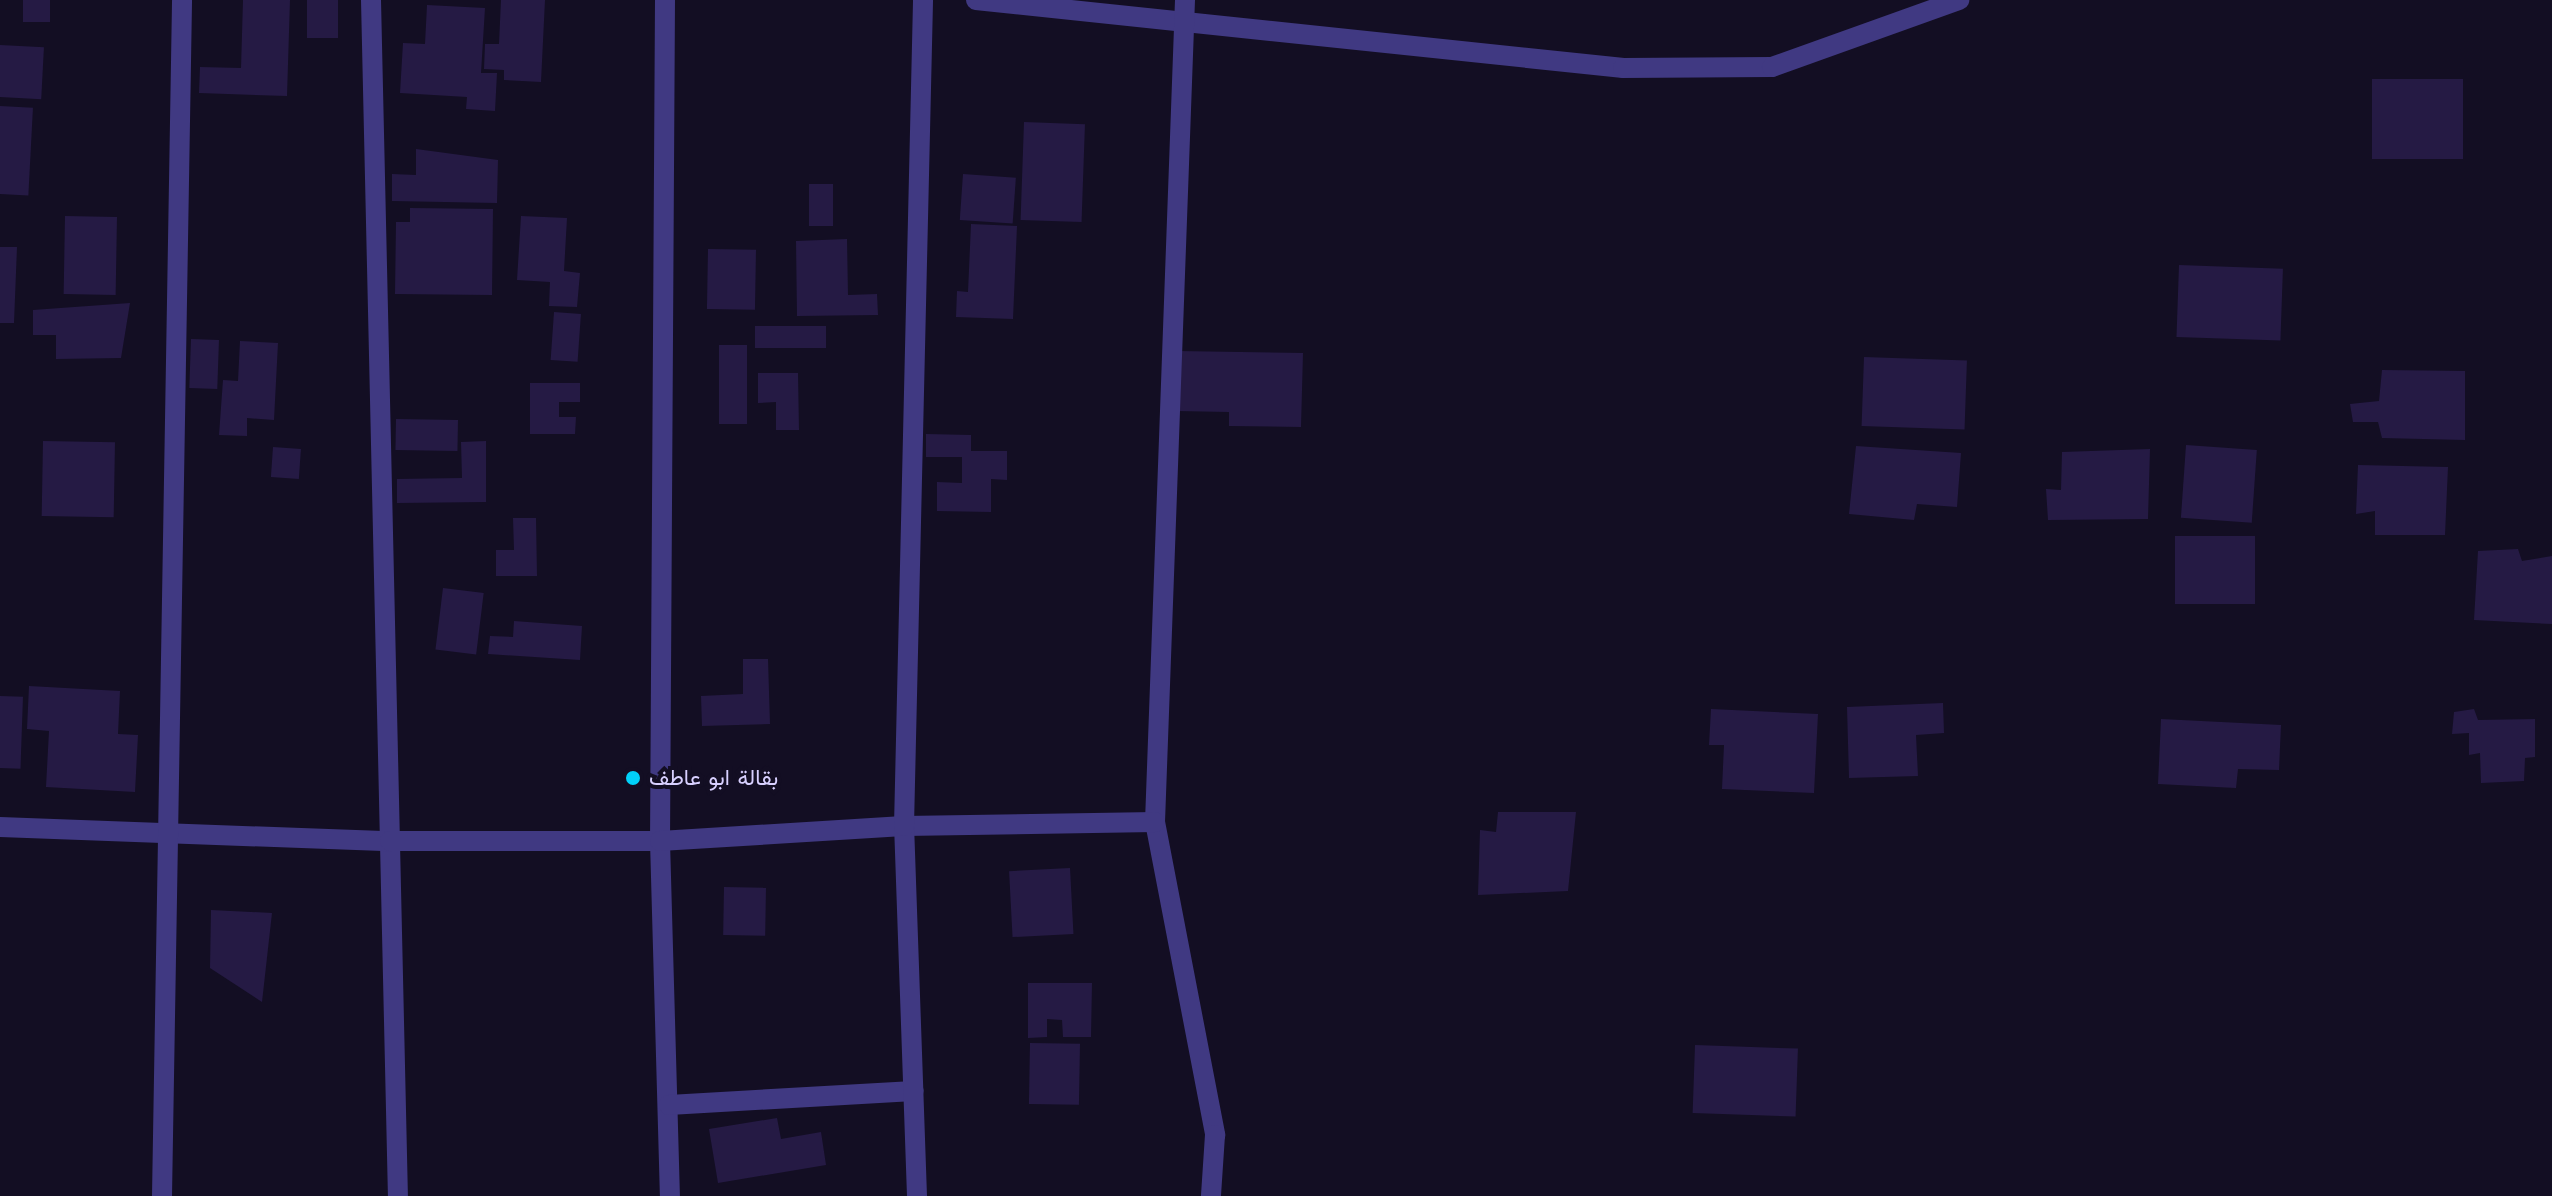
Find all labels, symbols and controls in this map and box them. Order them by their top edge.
place label: بقالة ابو عاطف [649,765,778,791]
marker: بقالة ابو عاطف [624,769,642,787]

